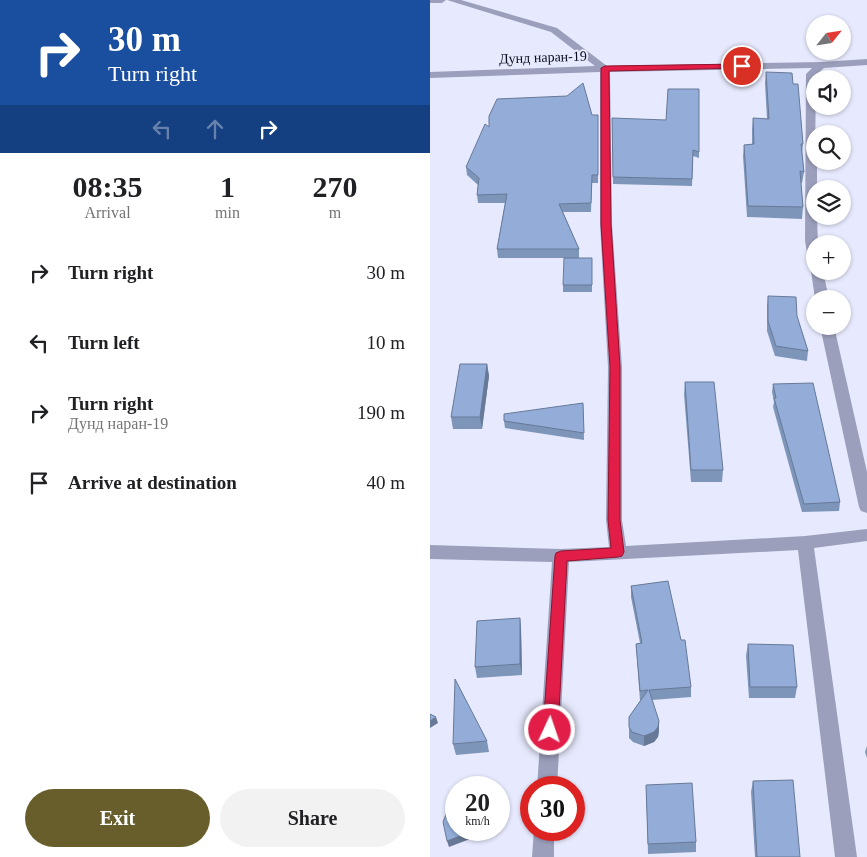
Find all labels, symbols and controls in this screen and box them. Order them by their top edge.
north arrow [806,15,851,60]
map controls [806,15,851,335]
icon: right [25,20,90,85]
text: 30 m [108,20,181,59]
pin [721,45,763,87]
street label: Дунд наран-19 [499,48,587,67]
icon: arrive [728,52,756,80]
text: Turn right [108,61,197,86]
button: sound [806,70,851,115]
icon: left [148,115,176,143]
icon: ahead [201,115,229,143]
icon: right [254,115,282,143]
button: search [806,125,851,170]
text: 08:35 [73,170,143,203]
text: 1 [220,170,235,203]
text: 270 [312,170,357,203]
button: layers [806,180,851,225]
text: Arrival [84,204,131,221]
text: min [215,204,240,221]
text: m [329,204,341,221]
button: + [806,235,851,280]
icon: right [25,259,53,287]
text: Turn right [68,262,153,283]
text: 30 m [366,262,405,283]
button: − [806,290,851,335]
icon: left [25,329,53,357]
text: Turn left [68,332,140,353]
text: 10 m [366,332,405,353]
text: Turn right [68,393,153,414]
icon: right [25,399,53,427]
text: 190 m [357,402,405,423]
text: Дунд наран-19 [68,415,168,432]
icon: arrive [25,469,53,497]
text: Arrive at destination [68,472,237,493]
text: 40 m [366,472,405,493]
position arrow [523,703,575,755]
speed limit sign: 30 [520,776,585,841]
button: Exit [25,789,210,847]
button: Share [220,789,405,847]
text: 20 [465,789,490,816]
text: km/h [465,814,490,828]

